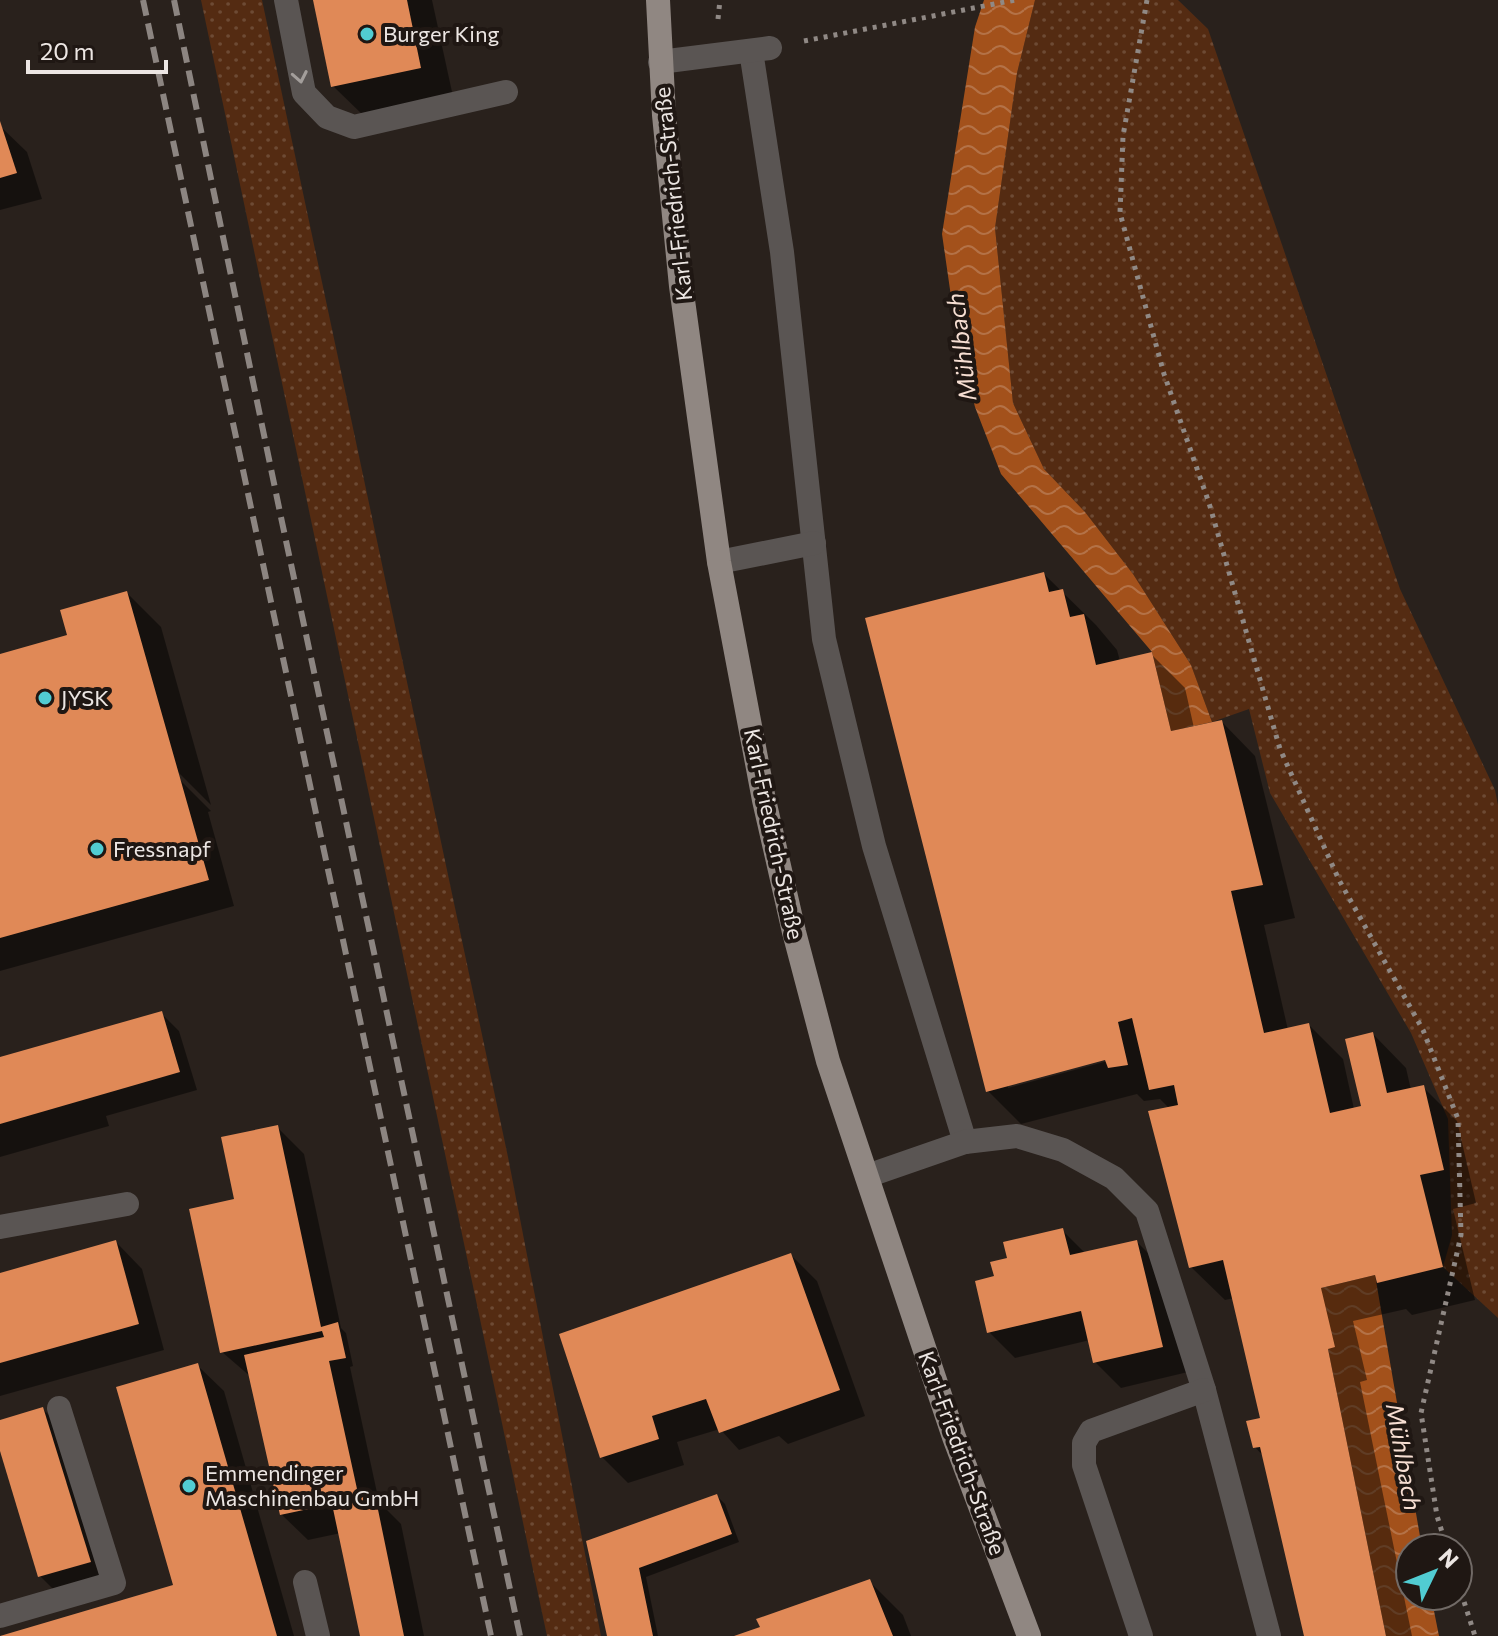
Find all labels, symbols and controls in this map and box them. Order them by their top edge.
place label: Burger King [383,20,500,47]
scale bar [28,24,166,74]
marker: Burger King [358,25,376,43]
text: 20 m [40,36,94,65]
one-way arrow [291,70,308,83]
street label: Karl-Friedrich-Straße [648,86,697,302]
water label: Mühlbach [940,292,982,403]
place label: JYSK [61,684,109,711]
marker: JYSK [36,689,54,707]
street label: Karl-Friedrich-Straße [739,726,810,942]
place label: Fressnapf [113,835,211,862]
marker: Fressnapf [88,840,106,858]
street label: Karl-Friedrich-Straße [913,1347,1012,1558]
water label: Mühlbach [1381,1401,1428,1513]
place label: Emmendinger Maschinenbau GmbH [205,1459,419,1511]
marker: Emmendinger Maschinenbau GmbH [180,1477,198,1495]
north arrow [1394,1532,1474,1612]
text: N [1433,1543,1464,1573]

